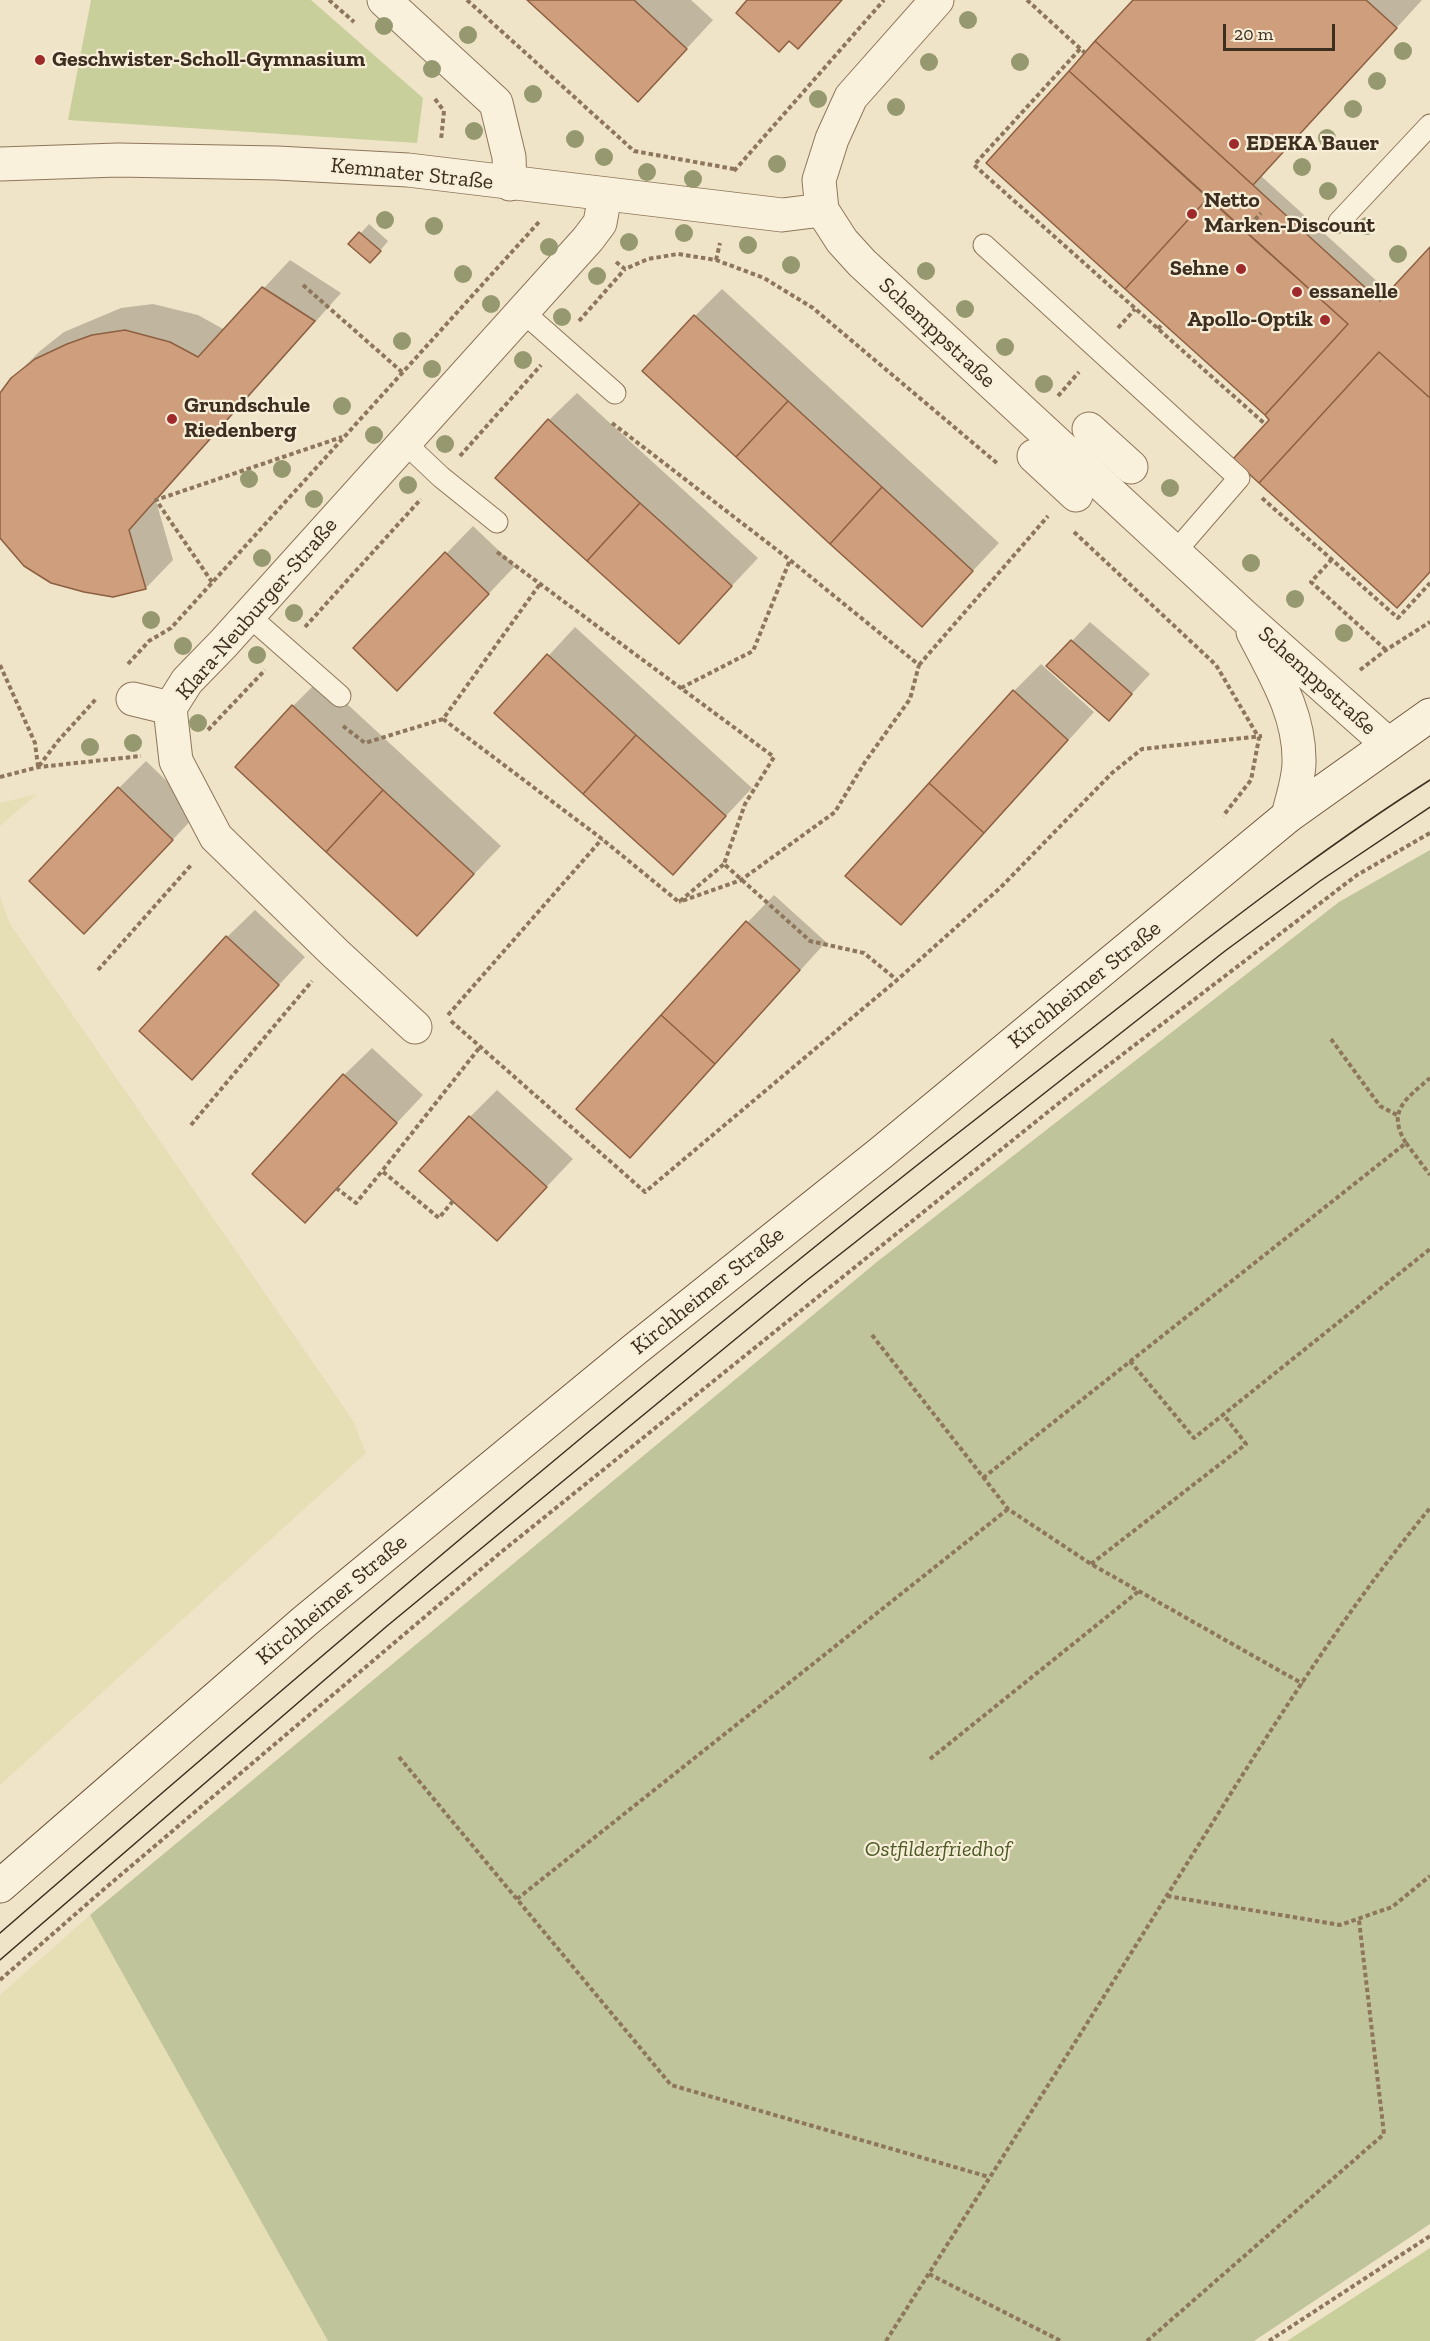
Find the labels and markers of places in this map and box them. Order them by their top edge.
place label: Geschwister-Scholl-Gymnasium [52,47,365,73]
marker: Geschwister-Scholl-Gymnasium [33,53,47,67]
place label: EDEKA Bauer [1246,131,1379,157]
marker: EDEKA Bauer [1227,137,1241,151]
place label: Netto Marken-Discount [1204,188,1375,240]
marker: Netto Marken-Discount [1185,207,1199,221]
place label: Sehne [1170,256,1229,282]
marker: Sehne [1234,262,1248,276]
place label: essanelle [1309,279,1398,305]
marker: essanelle [1290,285,1304,299]
place label: Apollo-Optik [1187,307,1313,333]
marker: Apollo-Optik [1318,313,1332,327]
place label: Grundschule Riedenberg [184,393,310,445]
marker: Grundschule Riedenberg [165,412,179,426]

